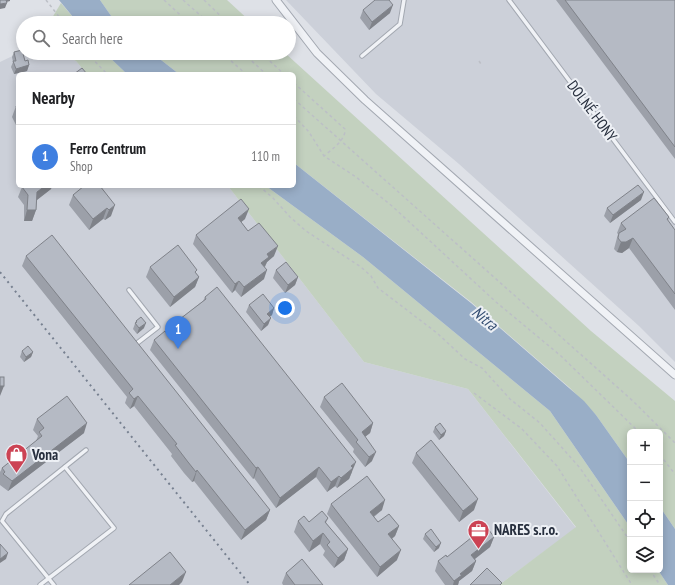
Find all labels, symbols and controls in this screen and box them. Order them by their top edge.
search box [16,16,296,60]
icon: search [30,27,52,49]
text: Search here [62,29,123,48]
street label: DOLNÉ HONY [563,77,622,145]
text: Nearby [32,87,75,109]
text: Ferro Centrum [70,139,146,158]
text: 1 [42,148,48,165]
text: 110 m [251,148,280,165]
text: Shop [70,158,93,175]
your location [275,298,295,318]
water label: Nitra [468,302,503,335]
pin: 1 [165,316,191,349]
map controls [627,429,663,573]
button: + [627,429,663,465]
shop icon: Vona [3,442,29,475]
place label: Vona [31,445,58,464]
button: − [627,465,663,501]
button: locate [627,501,663,537]
office icon: NARES s.r.o. [466,517,492,550]
place label: NARES s.r.o. [494,520,558,539]
button: layers [627,537,663,573]

